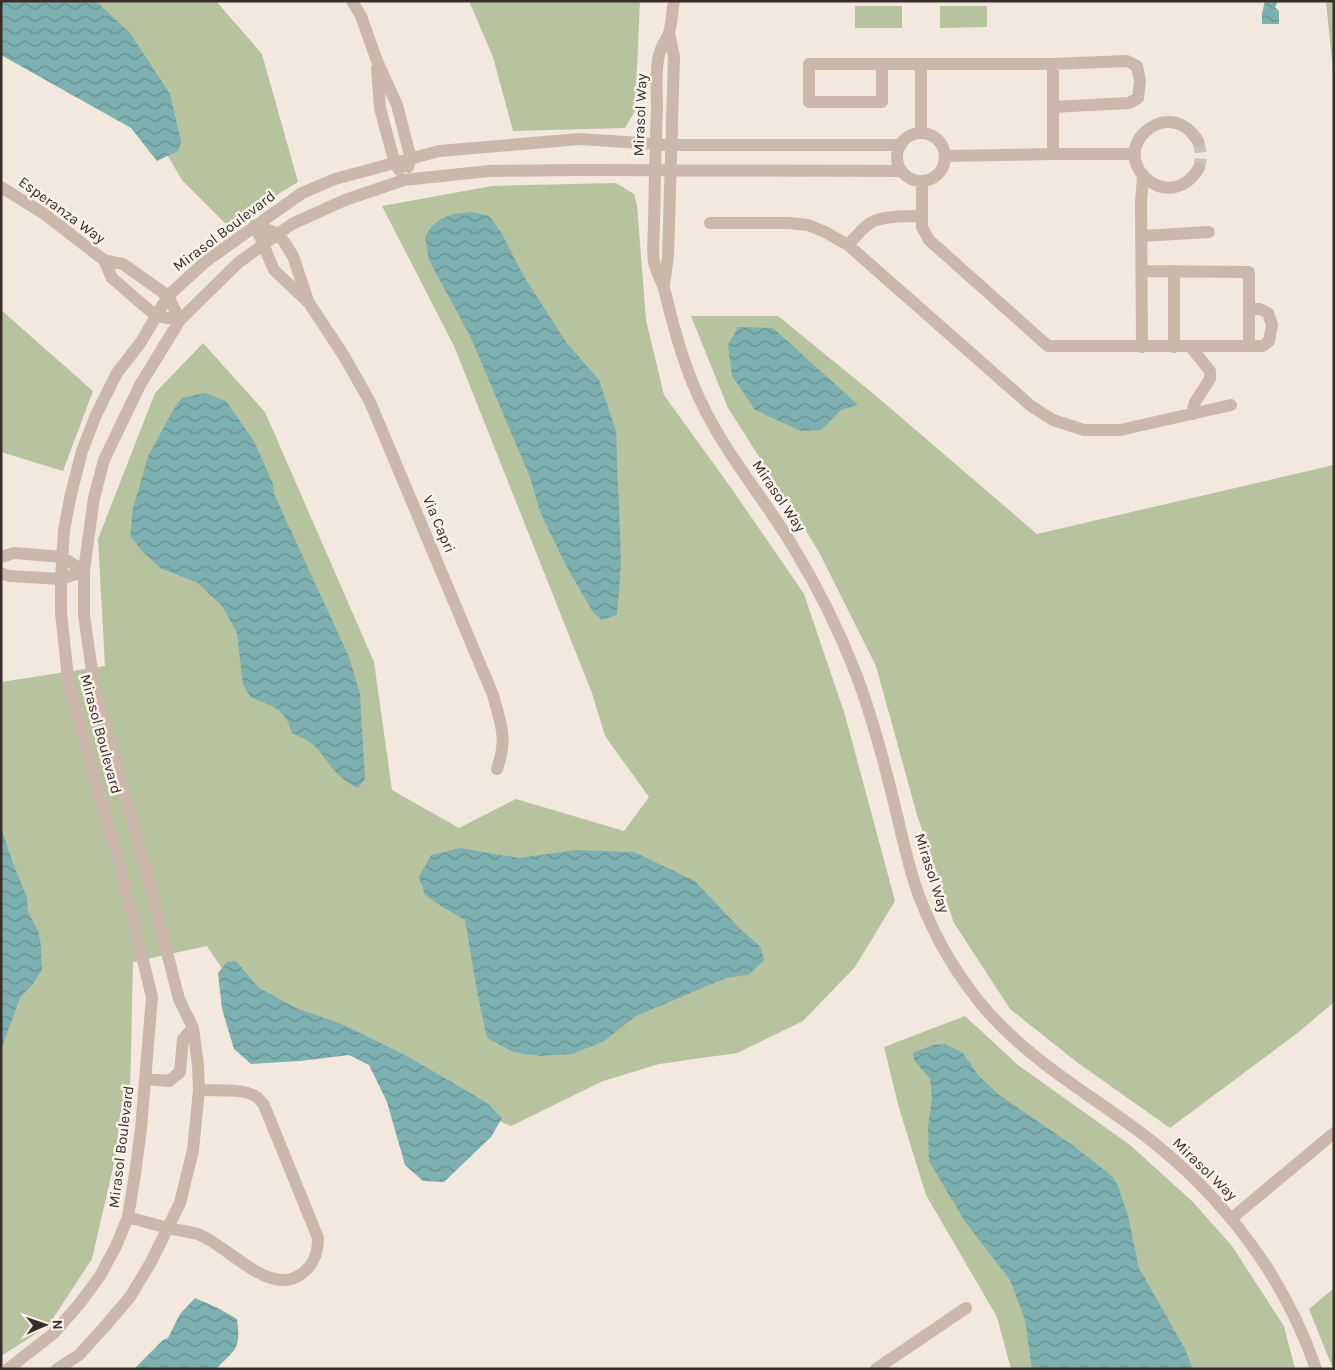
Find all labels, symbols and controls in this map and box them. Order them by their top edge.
street label: Mirasol Way [630,73,650,157]
street label: Esperanza Way [15,173,109,247]
street label: Mirasol Boulevard [169,187,279,275]
street label: Mirasol Way [748,457,810,535]
street label: Via Capri [419,492,459,556]
street label: Mirasol Boulevard [76,672,126,796]
street label: Mirasol Way [911,831,953,915]
street label: Mirasol Boulevard [105,1085,137,1209]
street label: Mirasol Way [1169,1134,1241,1204]
north arrow [20,1300,70,1350]
text: N [49,1319,66,1330]

